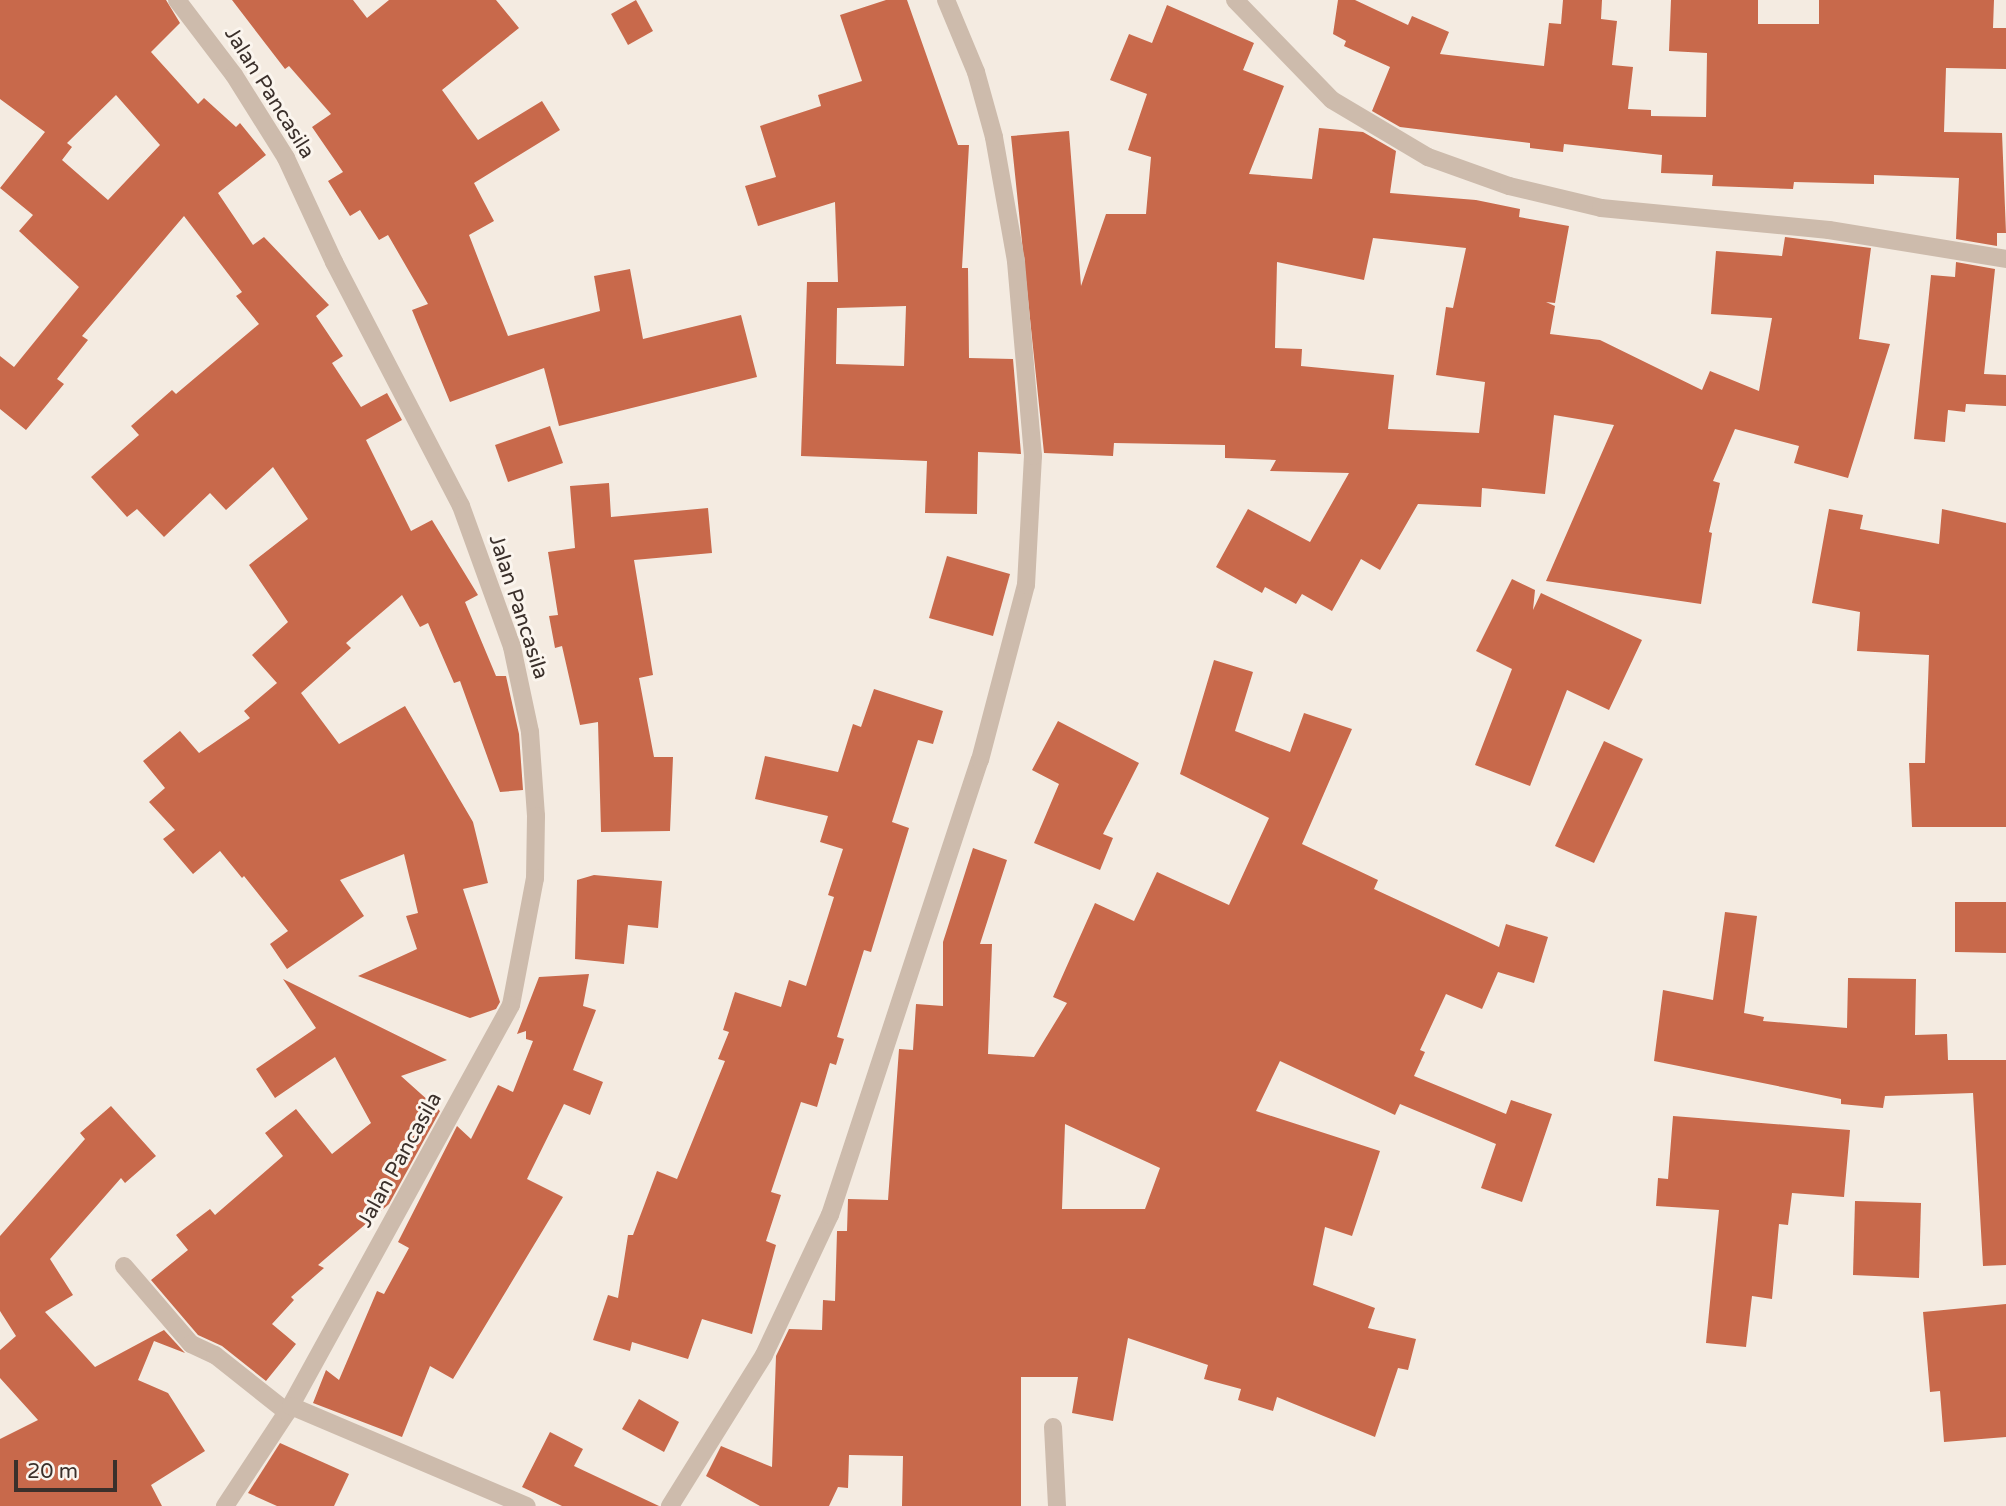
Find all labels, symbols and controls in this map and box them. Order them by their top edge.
street label: Jalan Pancasila [218,23,320,163]
street label: Jalan Pancasila [483,532,553,682]
street label: Jalan Pancasila [353,1088,447,1232]
scale bar [18,1446,121,1490]
text: 20 m [27,1459,78,1484]

